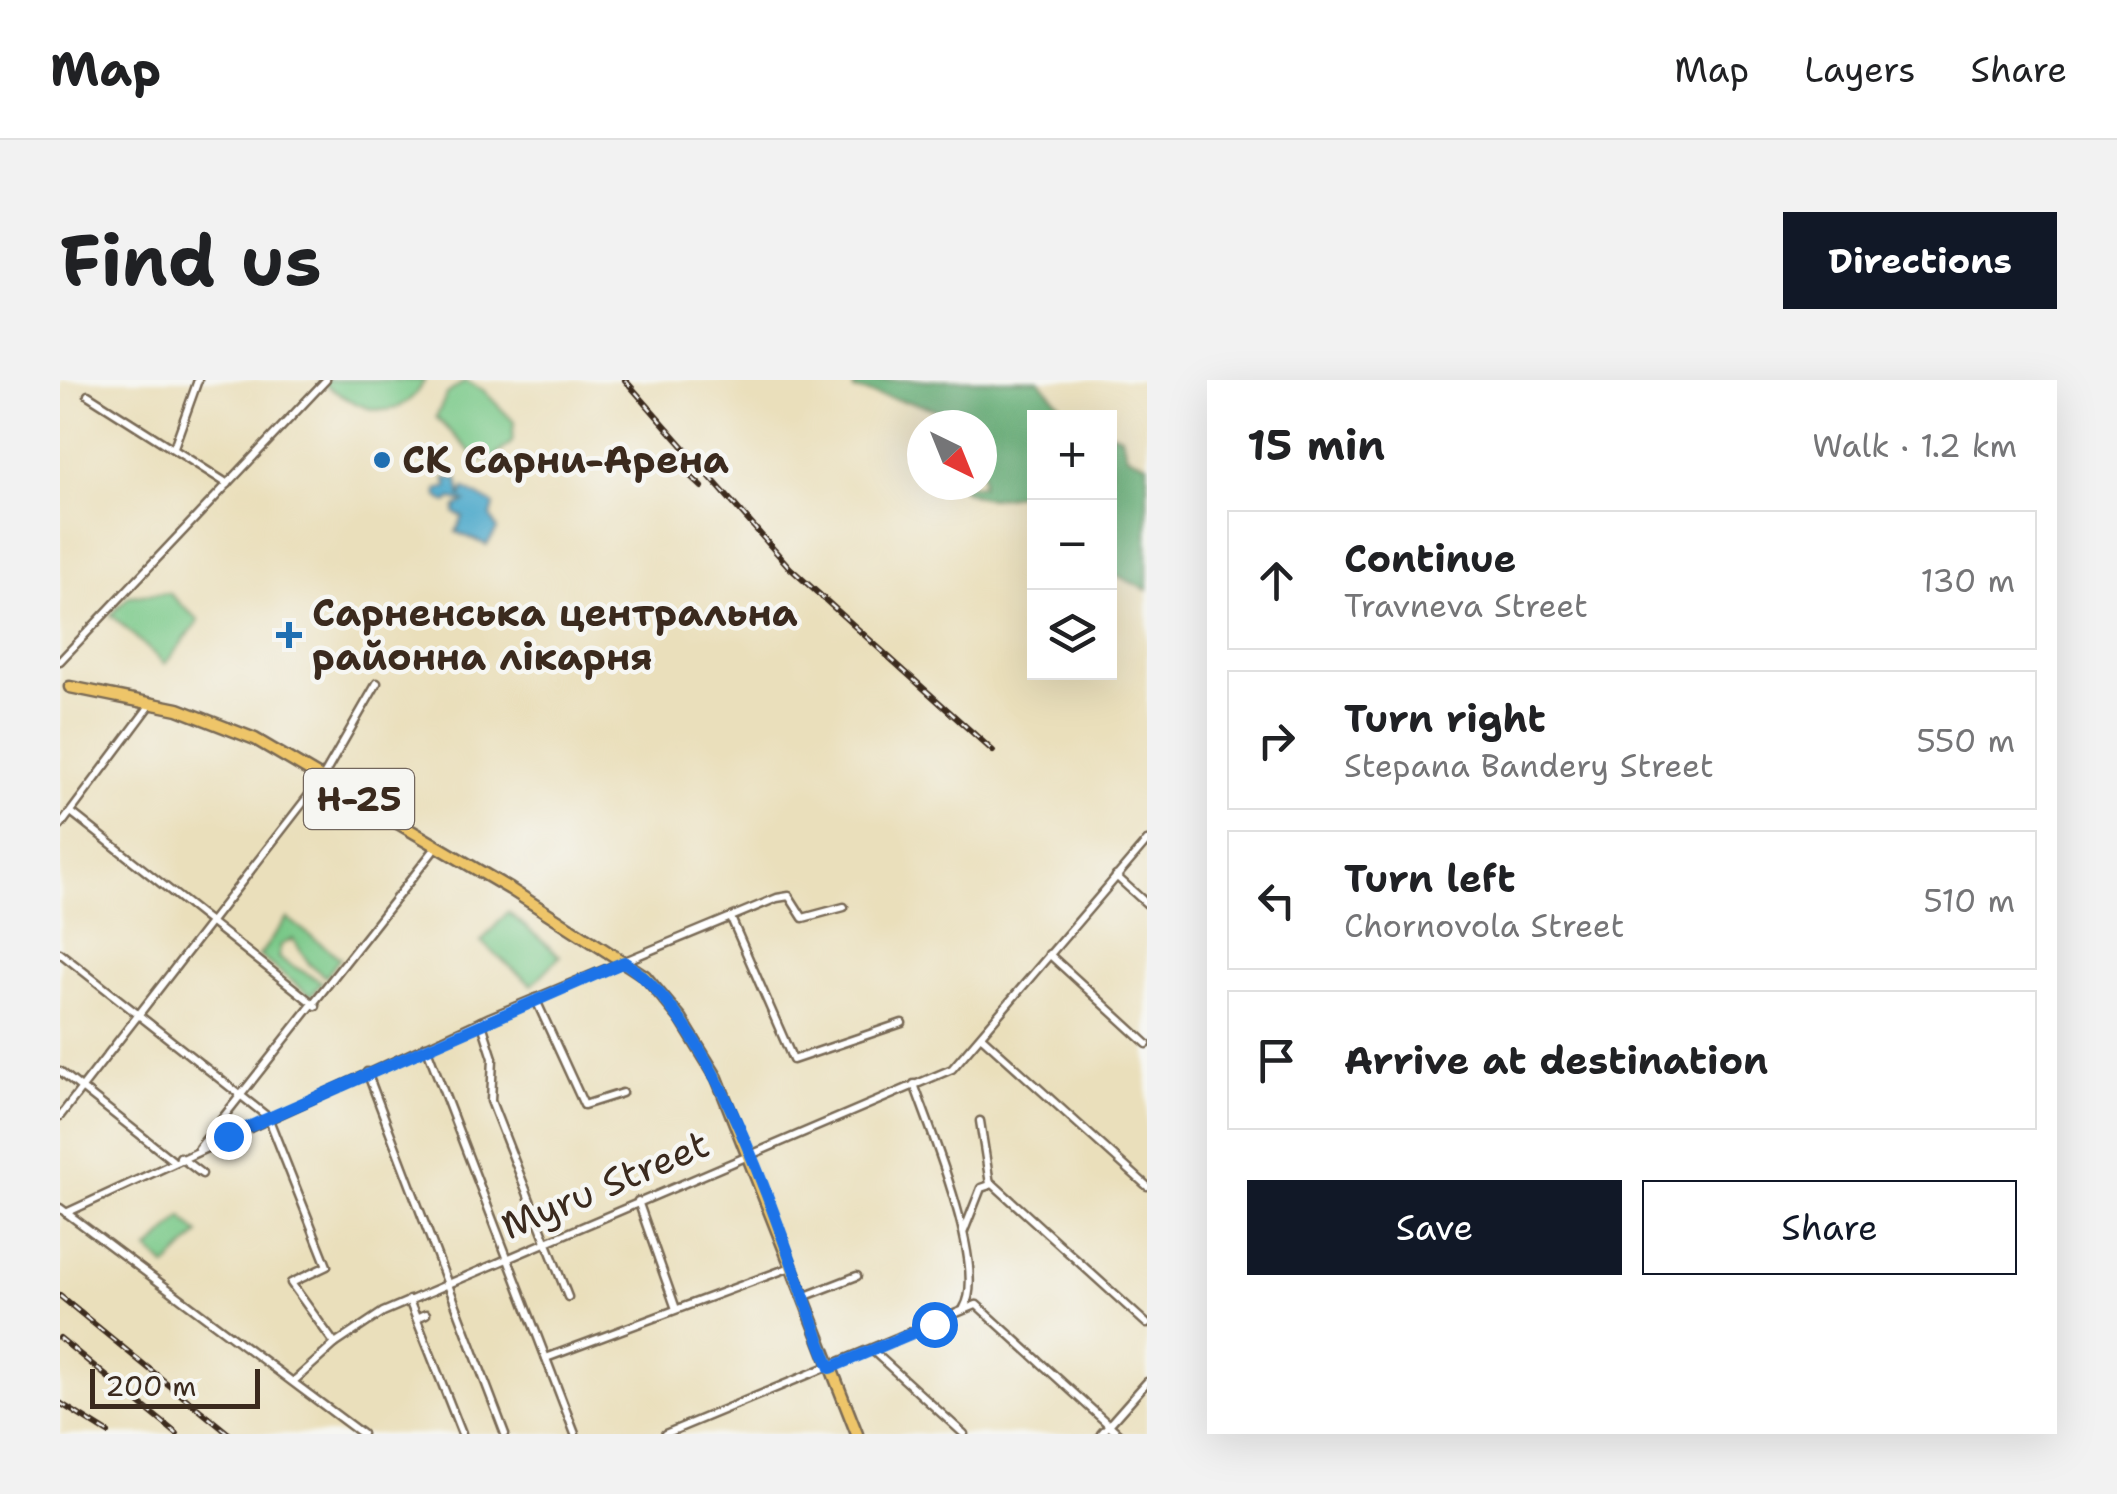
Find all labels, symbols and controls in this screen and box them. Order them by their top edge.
text: Map [50,37,161,101]
text: Map [1674,46,1749,93]
text: Layers [1804,46,1916,93]
text: Share [1971,46,2067,93]
button: Directions [1783,212,2057,309]
text: Find us [60,214,322,307]
north arrow [907,410,997,500]
map controls [1027,410,1117,680]
button: + [1027,410,1117,500]
text: 15 min [1247,417,1385,473]
text: Walk · 1.2 km [1812,424,2017,467]
place label: СК Сарни-Арена [402,434,729,485]
marker: СК Сарни-Арена [371,449,393,471]
button: − [1027,500,1117,590]
text: Continue [1344,533,1516,584]
icon: ahead [1249,553,1304,608]
text: 130 m [1920,559,2015,602]
text: Travneva Street [1344,584,1588,627]
place label: Сарненська центральна районна лікарня [312,587,798,682]
button: layers [1027,590,1117,680]
marker: Сарненська центральна районна лікарня [276,622,302,648]
text: Turn right [1344,693,1546,744]
icon: right [1249,713,1304,768]
text: 550 m [1916,719,2015,762]
text: Stepana Bandery Street [1344,744,1714,787]
road number: Н-25 [304,769,414,829]
text: Turn left [1344,853,1516,904]
icon: left [1249,873,1304,928]
text: 510 m [1923,879,2015,922]
text: Chornovola Street [1344,904,1625,947]
icon: arrive [1249,1033,1304,1088]
text: Arrive at destination [1344,1035,1768,1086]
route end [206,1114,252,1160]
street label: Myru Street [493,1118,716,1251]
button: Save [1247,1180,1622,1275]
button: Share [1642,1180,2017,1275]
route start [912,1302,958,1348]
scale bar [90,1364,260,1408]
text: 200 m [105,1367,196,1405]

